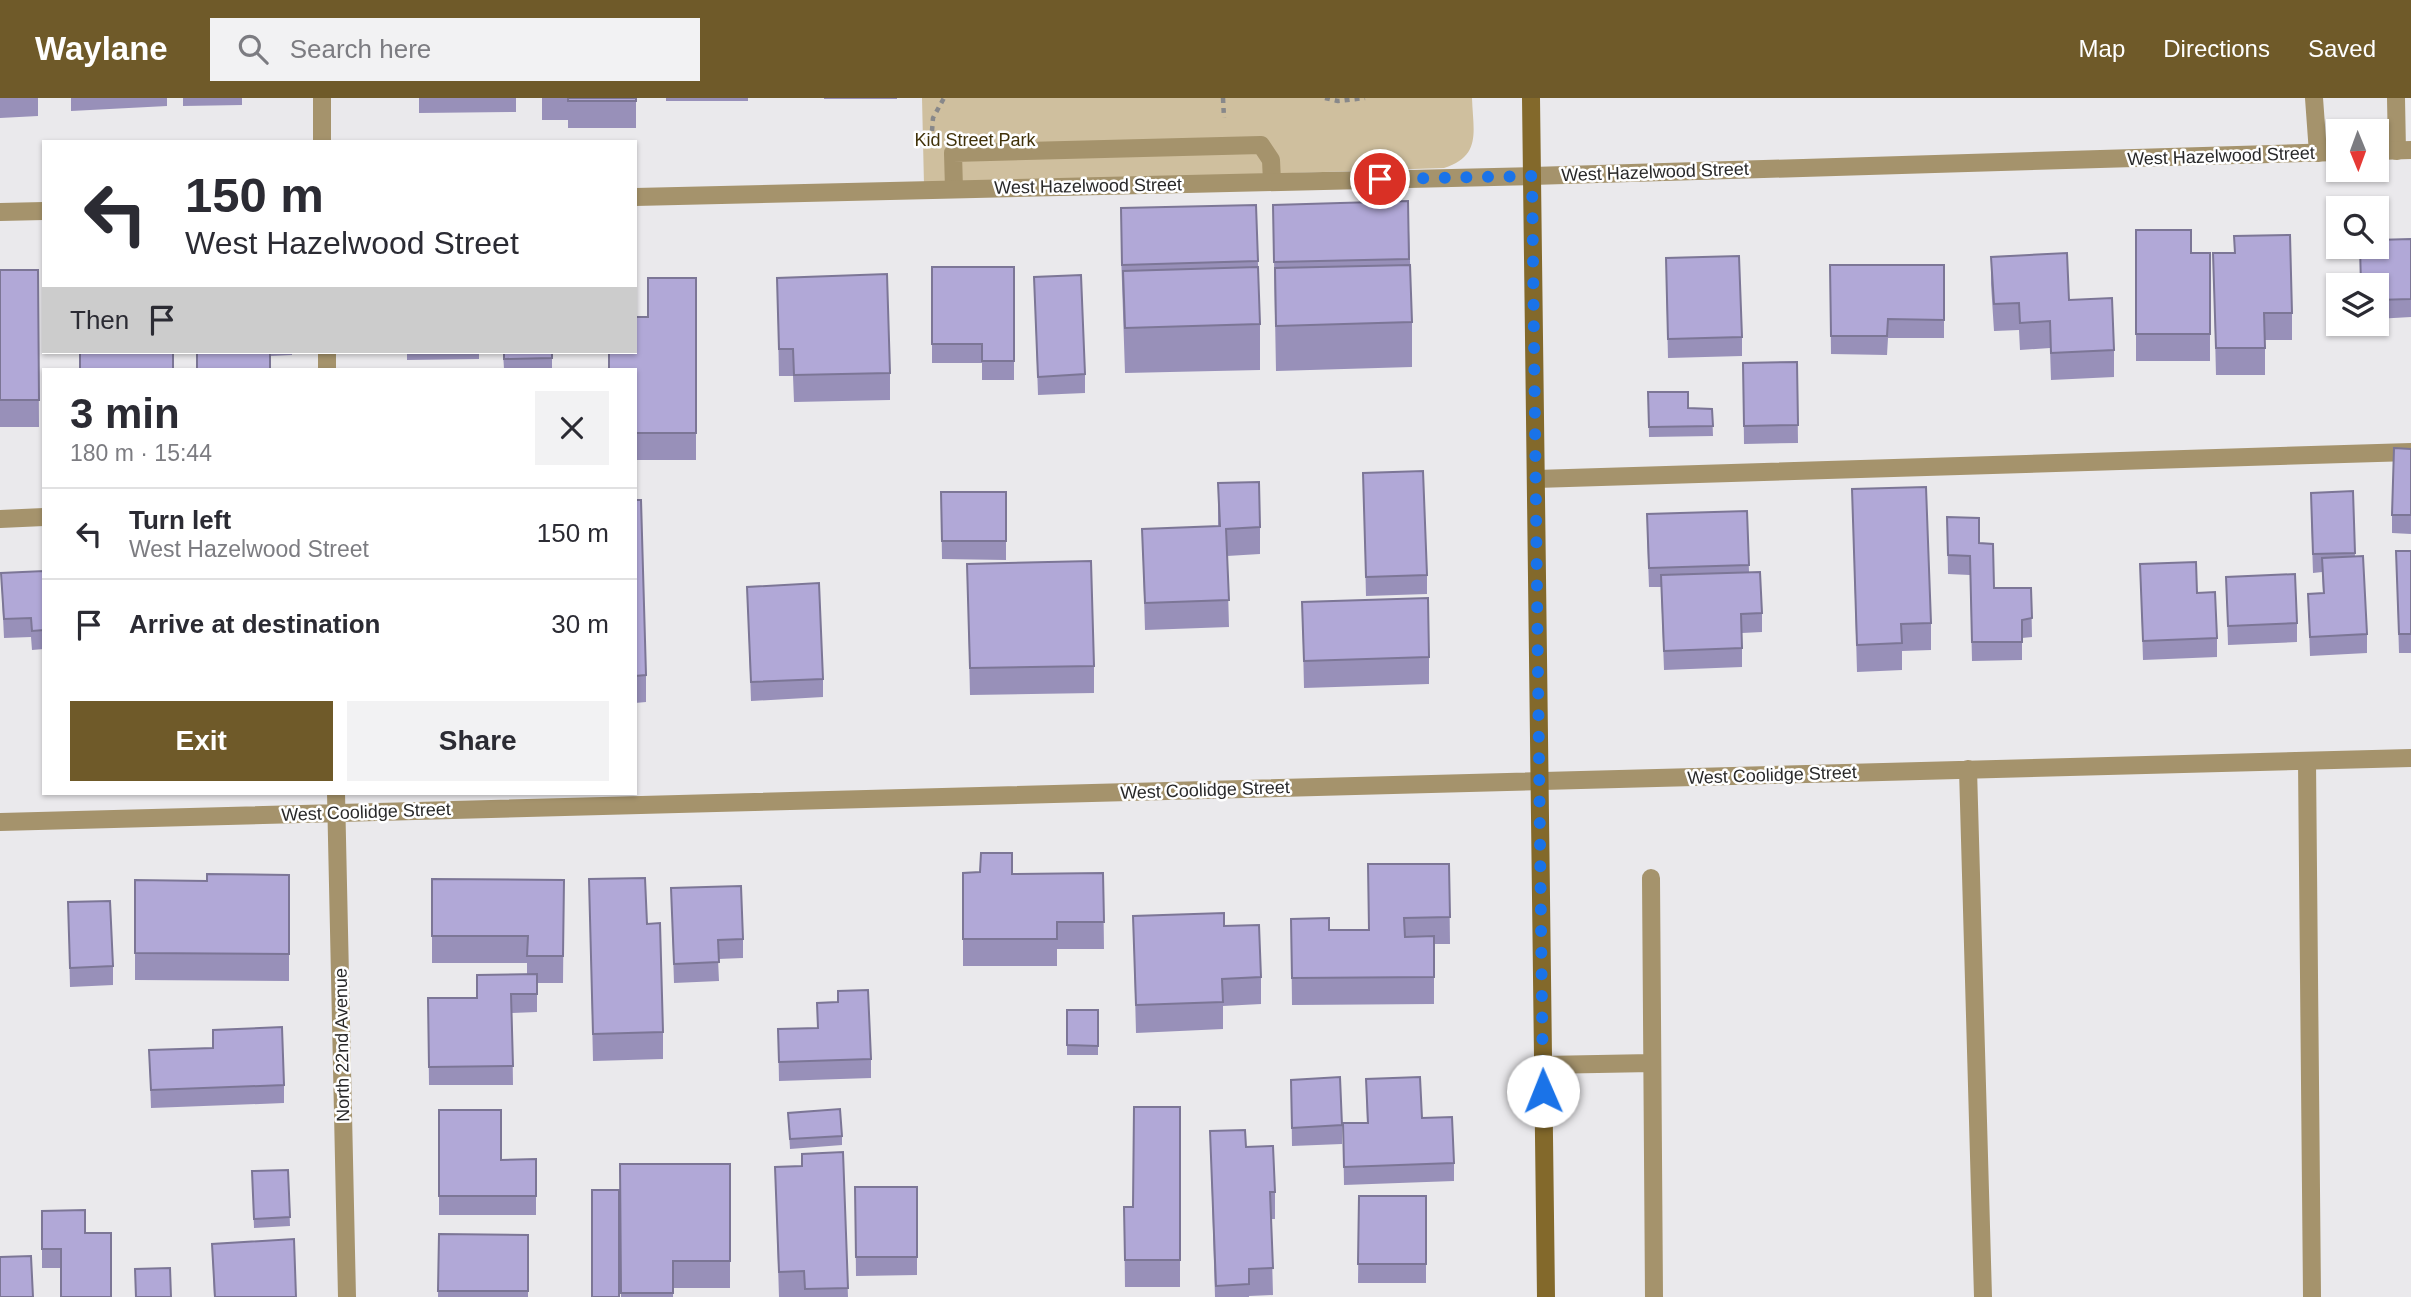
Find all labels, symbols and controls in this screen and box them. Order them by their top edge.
search box [210,18,700,81]
text: Waylane [35,30,168,67]
icon: search [234,30,272,68]
text: Search here [290,34,431,64]
text: Map [2079,35,2125,62]
text: Directions [2163,35,2270,62]
text: Saved [2308,35,2376,62]
north arrow [2326,119,2389,182]
map controls [2326,119,2389,336]
park label: Kid Street Park [914,130,1037,150]
street label: West Hazelwood Street [2127,143,2315,169]
pin [1350,149,1410,209]
street label: West Hazelwood Street [1561,159,1749,185]
icon: arrive [1361,160,1399,198]
icon: left [70,168,161,259]
text: 150 m [185,168,324,222]
street label: West Hazelwood Street [994,174,1182,198]
button: search [2326,196,2389,259]
text: West Hazelwood Street [185,225,519,261]
button: layers [2326,273,2389,336]
icon: arrive [143,301,181,339]
text: Then [70,305,129,335]
text: 3 min [70,390,180,437]
button: close [535,391,609,465]
text: 180 m · 15:44 [70,440,212,466]
text: Turn left [129,505,231,535]
icon: left [70,515,108,553]
text: 150 m [537,518,609,548]
text: West Hazelwood Street [129,536,369,562]
icon: arrive [70,606,108,644]
text: Arrive at destination [129,609,380,639]
text: 30 m [551,609,609,639]
button: Exit [70,701,333,781]
button: Share [347,701,609,781]
street label: West Coolidge Street [1687,762,1857,788]
street label: West Coolidge Street [1120,777,1290,803]
street label: West Coolidge Street [281,799,451,825]
street label: North 22nd Avenue [331,968,353,1122]
position arrow [1506,1054,1580,1128]

